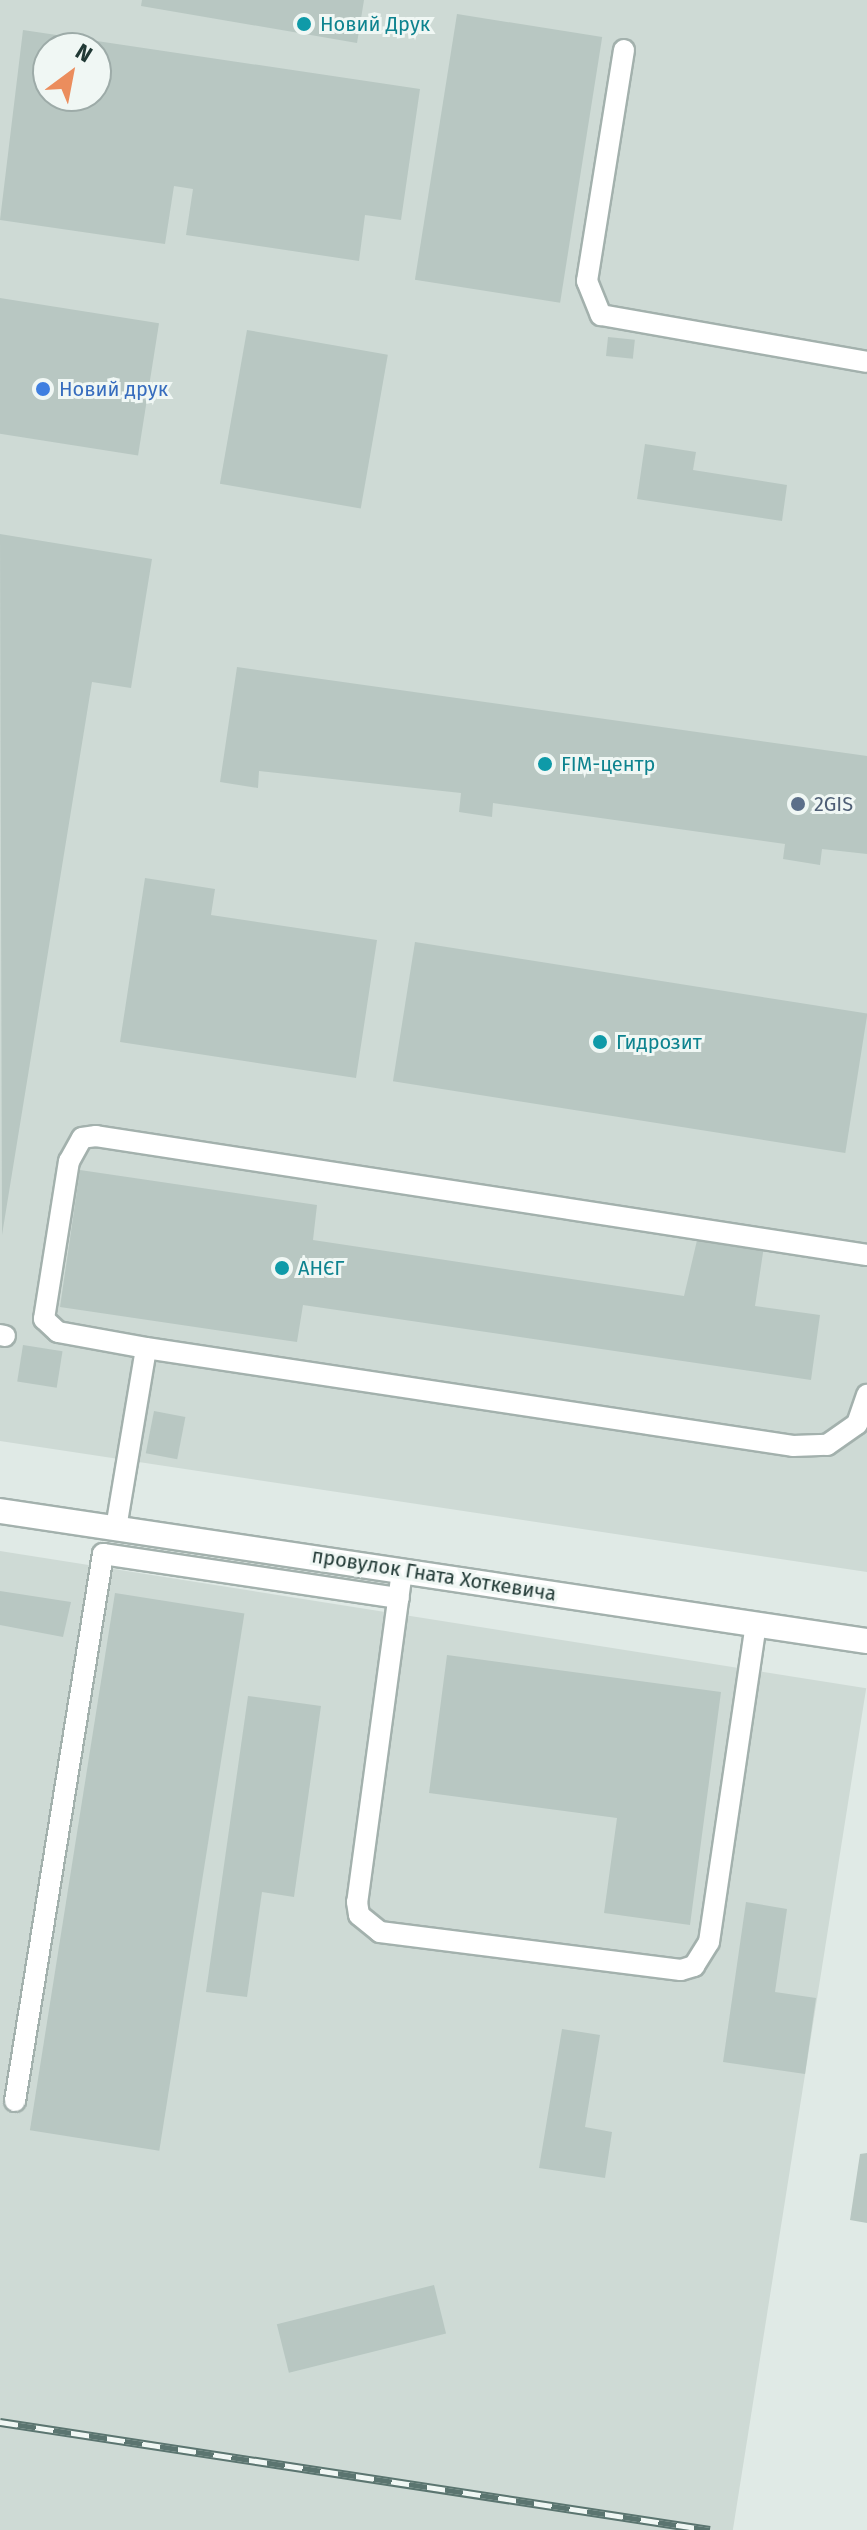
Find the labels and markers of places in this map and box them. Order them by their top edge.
place label: Новий Друк [320,12,430,36]
marker: Новий Друк [295,15,313,33]
place label: Новий друк [59,377,168,401]
marker: Новий друк [34,380,52,398]
place label: FIM-центр [561,752,655,776]
marker: FIM-центр [536,755,554,773]
place label: 2GIS [814,792,853,816]
marker: 2GIS [789,795,807,813]
place label: Гидрозит [616,1030,702,1054]
marker: Гидрозит [591,1033,609,1051]
place label: АНЄГ [298,1256,344,1280]
marker: АНЄГ [273,1259,291,1277]

